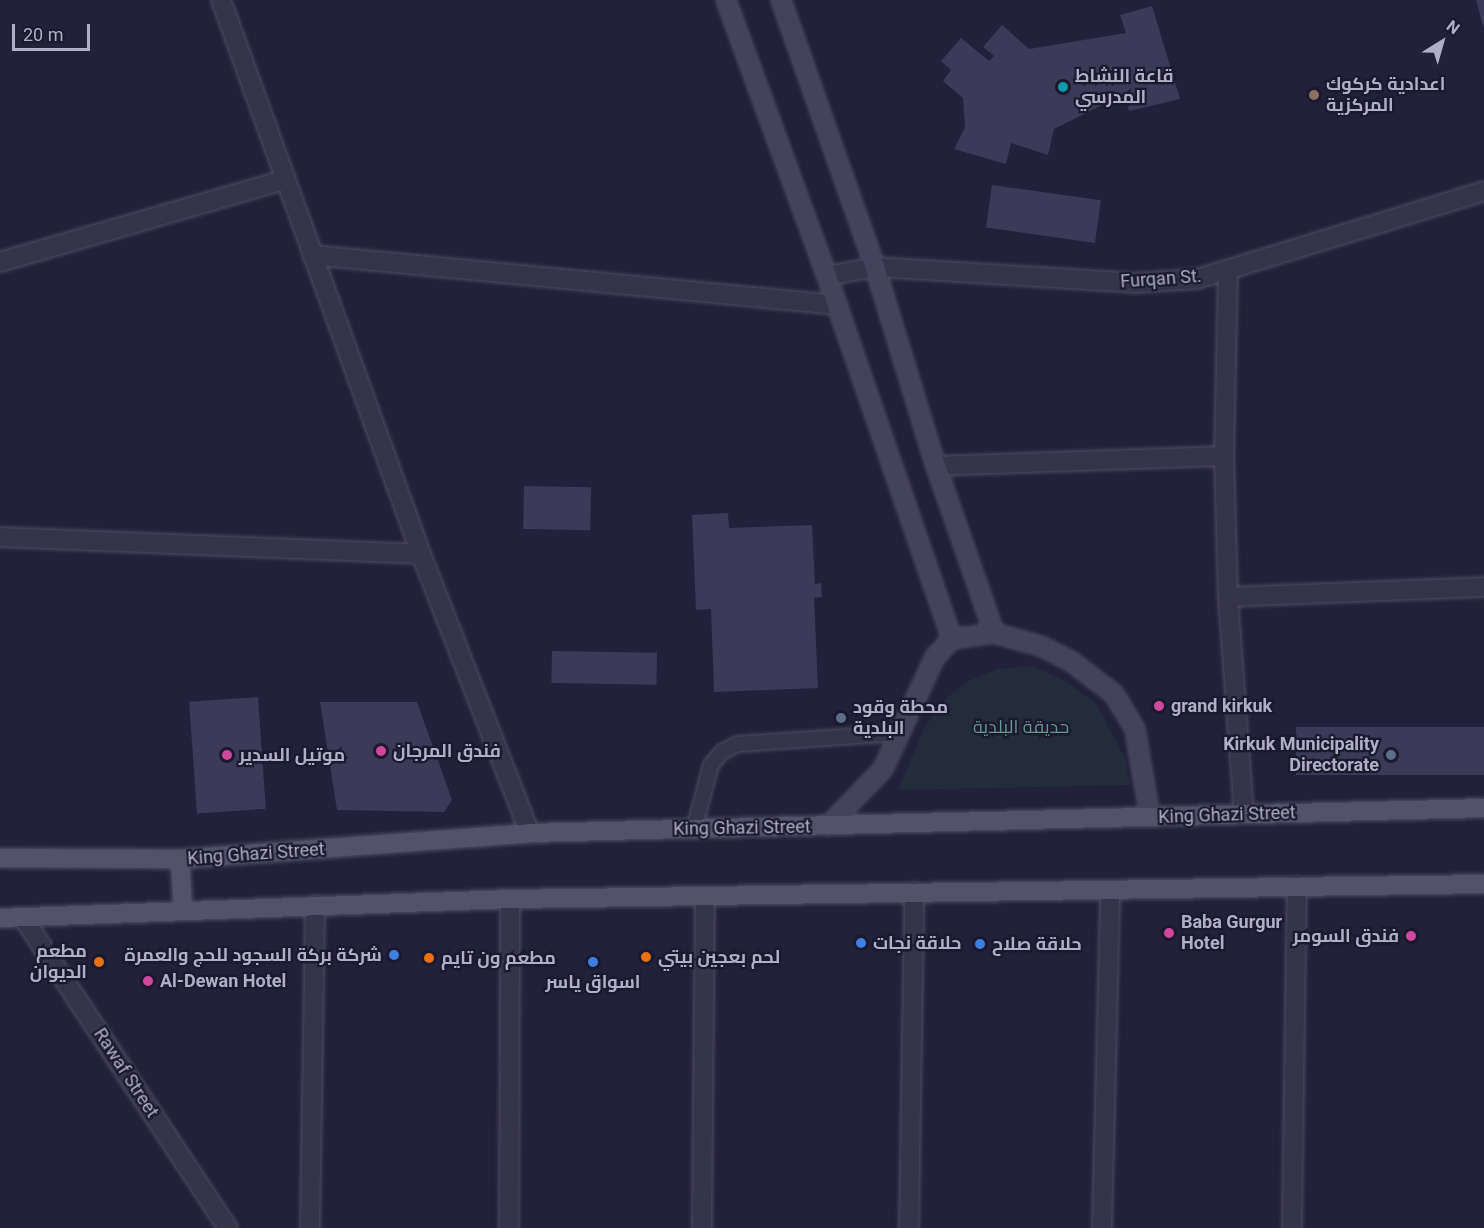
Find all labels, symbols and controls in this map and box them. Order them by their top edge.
scale bar [15,12,93,50]
north arrow [1412,12,1472,72]
text: N [1443,16,1463,38]
text: 20 m [23,24,63,45]
place label: قاعة النشاط المدرسي [1075,66,1174,109]
place label: اعدادية كركوك المركزية [1326,74,1445,116]
marker: قاعة النشاط المدرسي [1056,80,1070,94]
marker: اعدادية كركوك المركزية [1307,88,1321,102]
street label: Furqan St. [1120,265,1202,293]
place label: grand kirkuk [1171,695,1272,717]
place label: محطة وقود البلدية [853,697,948,740]
marker: grand kirkuk [1152,699,1166,713]
marker: محطة وقود البلدية [834,711,848,725]
park label: حديقة البلدية [973,716,1069,738]
place label: Kirkuk Municipality Directorate [1223,734,1379,777]
place label: فندق المرجان [393,740,501,762]
place label: موتيل السدير [239,744,345,766]
marker: فندق المرجان [374,744,388,758]
marker: موتيل السدير [220,748,234,762]
marker: Kirkuk Municipality Directorate [1384,748,1398,762]
street label: King Ghazi Street [1158,802,1296,828]
street label: King Ghazi Street [673,816,811,840]
street label: King Ghazi Street [187,838,325,870]
place label: Baba Gurgur Hotel [1181,912,1282,954]
place label: فندق السومر [1293,925,1399,947]
marker: Baba Gurgur Hotel [1162,926,1176,940]
marker: فندق السومر [1404,929,1418,943]
place label: حلاقة نجات [873,932,961,954]
place label: حلاقة صلاح [992,933,1082,955]
marker: حلاقة نجات [854,936,868,950]
marker: حلاقة صلاح [973,937,987,951]
place label: مطعم الديوان [30,941,87,984]
place label: شركة بركة السجود للحج والعمرة [124,944,382,966]
place label: لحم بعجين بيتي [658,946,780,968]
place label: مطعم ون تايم [441,947,556,969]
marker: شركة بركة السجود للحج والعمرة [387,948,401,962]
marker: لحم بعجين بيتي [639,950,653,964]
marker: مطعم ون تايم [422,951,436,965]
marker: مطعم الديوان [92,955,106,969]
marker: اسواق ياسر [586,955,600,969]
place label: Al-Dewan Hotel [160,970,286,992]
place label: اسواق ياسر [546,971,640,993]
marker: Al-Dewan Hotel [141,974,155,988]
street label: Rawaf Street [89,1024,163,1122]

